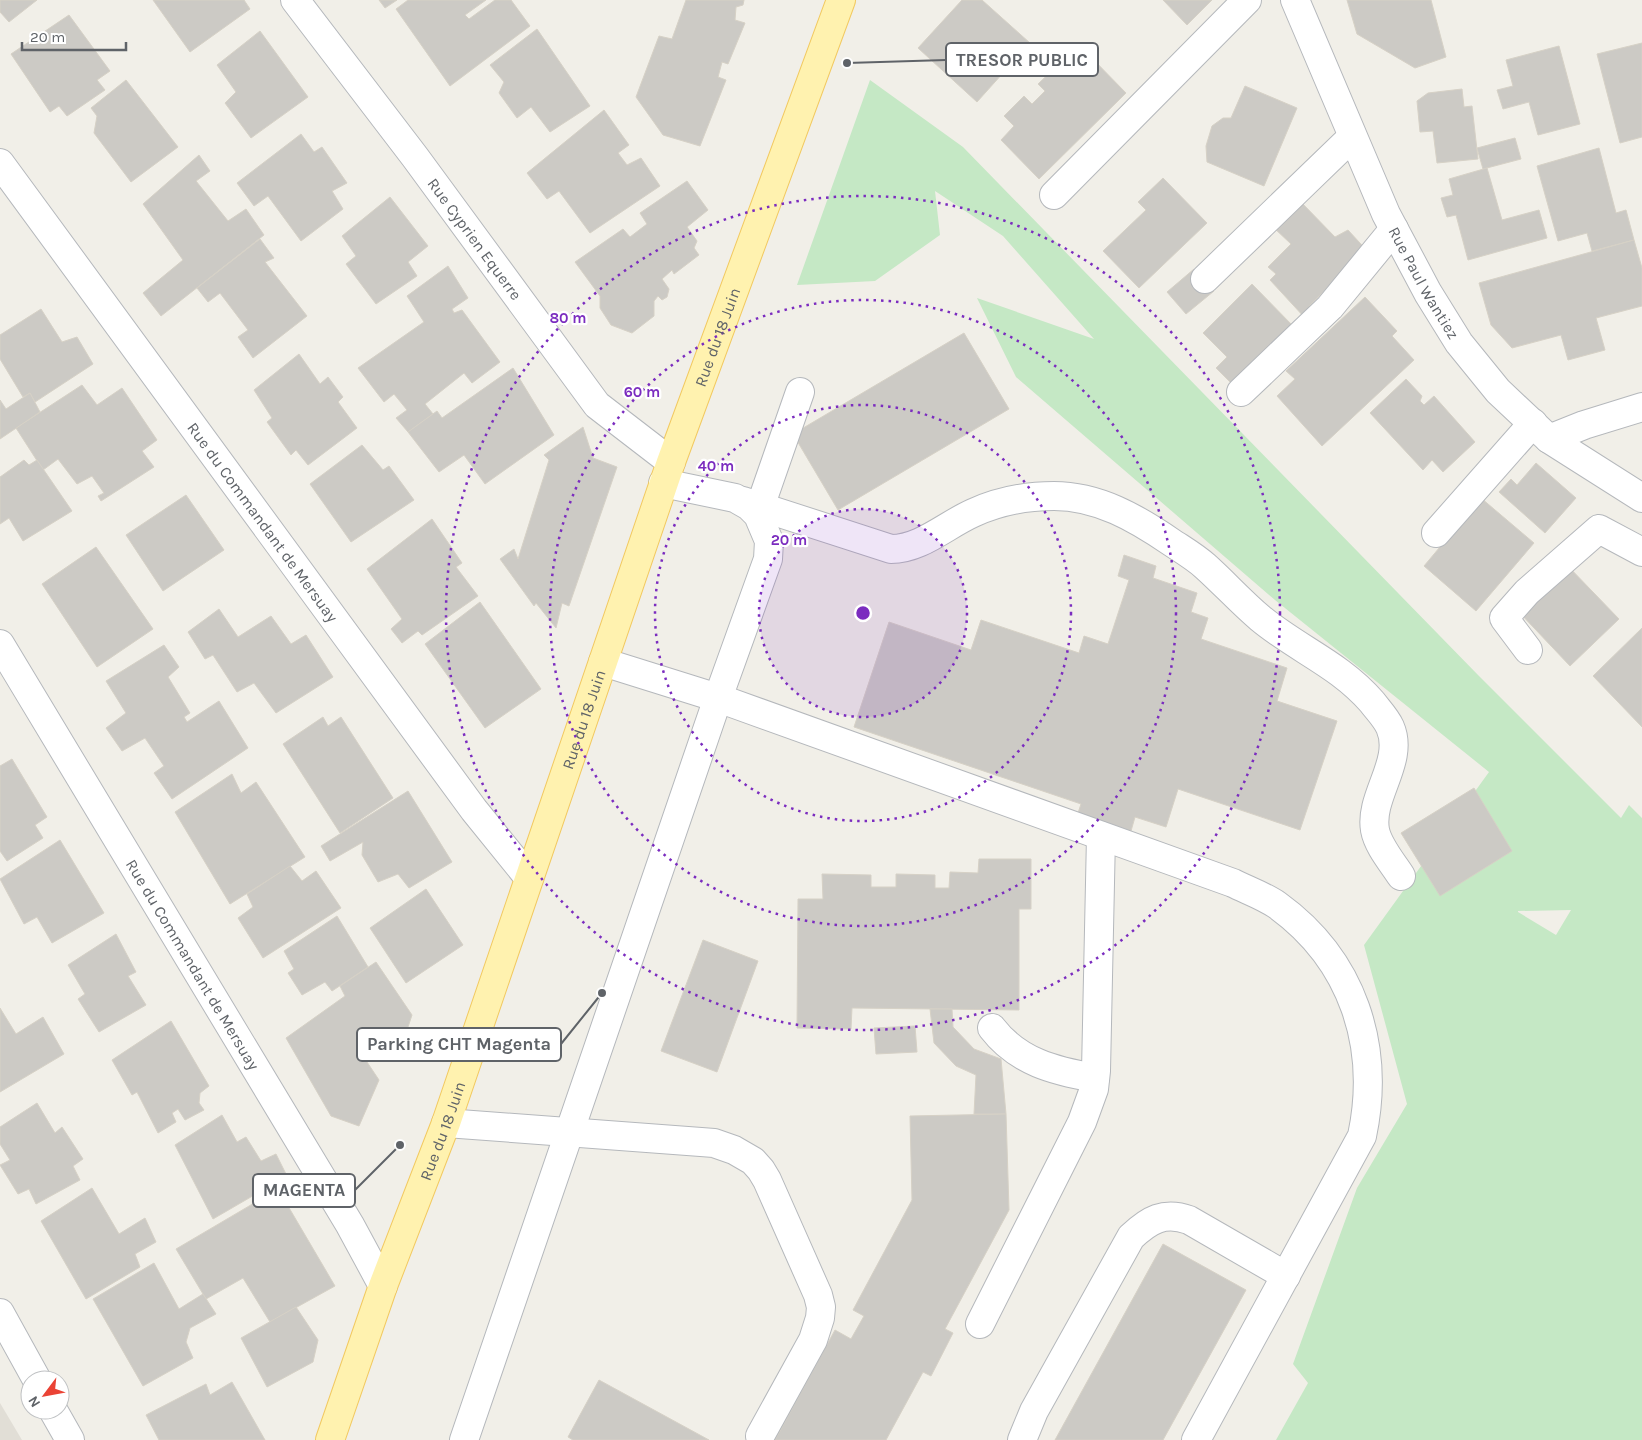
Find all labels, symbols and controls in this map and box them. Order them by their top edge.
scale bar [22,20,126,52]
text: 20 m [30,28,65,46]
callout: TRESOR PUBLIC [946,43,1098,76]
text: TRESOR PUBLIC [956,49,1088,71]
street label: Rue Cyprien Equerre [424,174,526,304]
street label: Rue Paul Wantiez [1384,223,1463,342]
street label: Rue du 18 Juin [691,285,744,389]
text: 80 m [549,309,587,327]
text: 60 m [624,383,660,401]
street label: Rue du Commandant de Mersuay [183,419,342,626]
text: 40 m [698,457,734,475]
text: 20 m [771,531,807,549]
centre of rings [854,604,872,622]
street label: Rue du 18 Juin [558,667,610,772]
street label: Rue du Commandant de Mersuay [122,856,264,1074]
callout: Parking CHT Magenta [357,1028,561,1061]
text: Parking CHT Magenta [367,1033,551,1055]
street label: Rue du 18 Juin [416,1079,469,1183]
callout: MAGENTA [253,1174,355,1207]
text: MAGENTA [263,1179,345,1201]
north arrow [20,1370,70,1420]
text: N [25,1393,44,1410]

